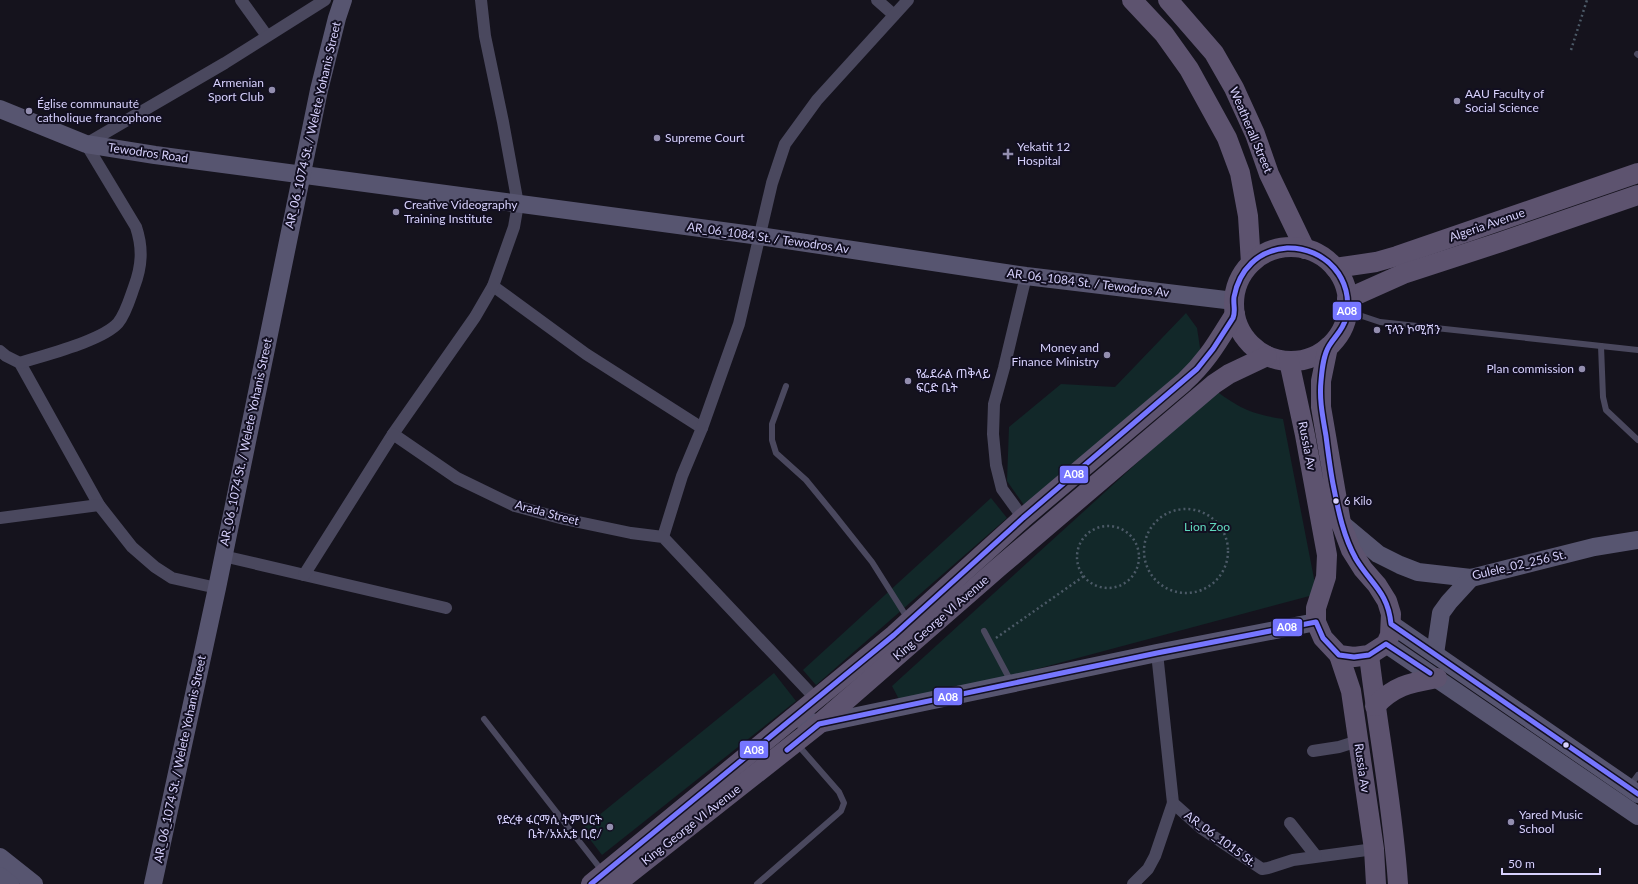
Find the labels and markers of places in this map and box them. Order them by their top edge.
place label: Armenian Sport Club [208,75,264,104]
marker: Armenian Sport Club [267,85,277,95]
place label: AAU Faculty of Social Science [1465,86,1545,115]
place label: Église communauté catholique francophone [37,96,162,125]
marker: AAU Faculty of Social Science [1452,96,1462,106]
marker: Église communauté catholique francophone [24,106,34,116]
place label: Supreme Court [665,130,745,145]
marker: Supreme Court [652,133,662,143]
place label: Yekatit 12 Hospital [1017,139,1070,168]
marker: Yekatit 12 Hospital [1002,148,1014,160]
place label: Creative Videography Training Institute [404,197,518,226]
marker: Creative Videography Training Institute [391,207,401,217]
place label: ፕላን ኮሚሽን [1385,322,1440,337]
marker: ፕላን ኮሚሽን [1372,325,1382,335]
place label: Money and Finance Ministry [1011,340,1100,369]
marker: Money and Finance Ministry [1102,350,1112,360]
place label: Plan commission [1486,361,1574,376]
marker: Plan commission [1577,364,1587,374]
place label: የፌደራል ጠቅላይ ፍርድ ቤት [916,366,991,395]
marker: የፌደራል ጠቅላይ ፍርድ ቤት [903,376,913,386]
place label: 6 Kilo [1344,494,1372,507]
marker: 6 Kilo [1331,496,1341,506]
unlabelled marker [1561,740,1571,750]
place label: Yared Music School [1519,807,1583,836]
place label: የድረቀ ፋርማሲ ትምህርት ቤት/አአኢቴ ቢሮ/ [497,812,603,841]
marker: Yared Music School [1506,817,1516,827]
marker: የድረቀ ፋርማሲ ትምህርት ቤት/አአኢቴ ቢሮ/ [605,822,615,832]

